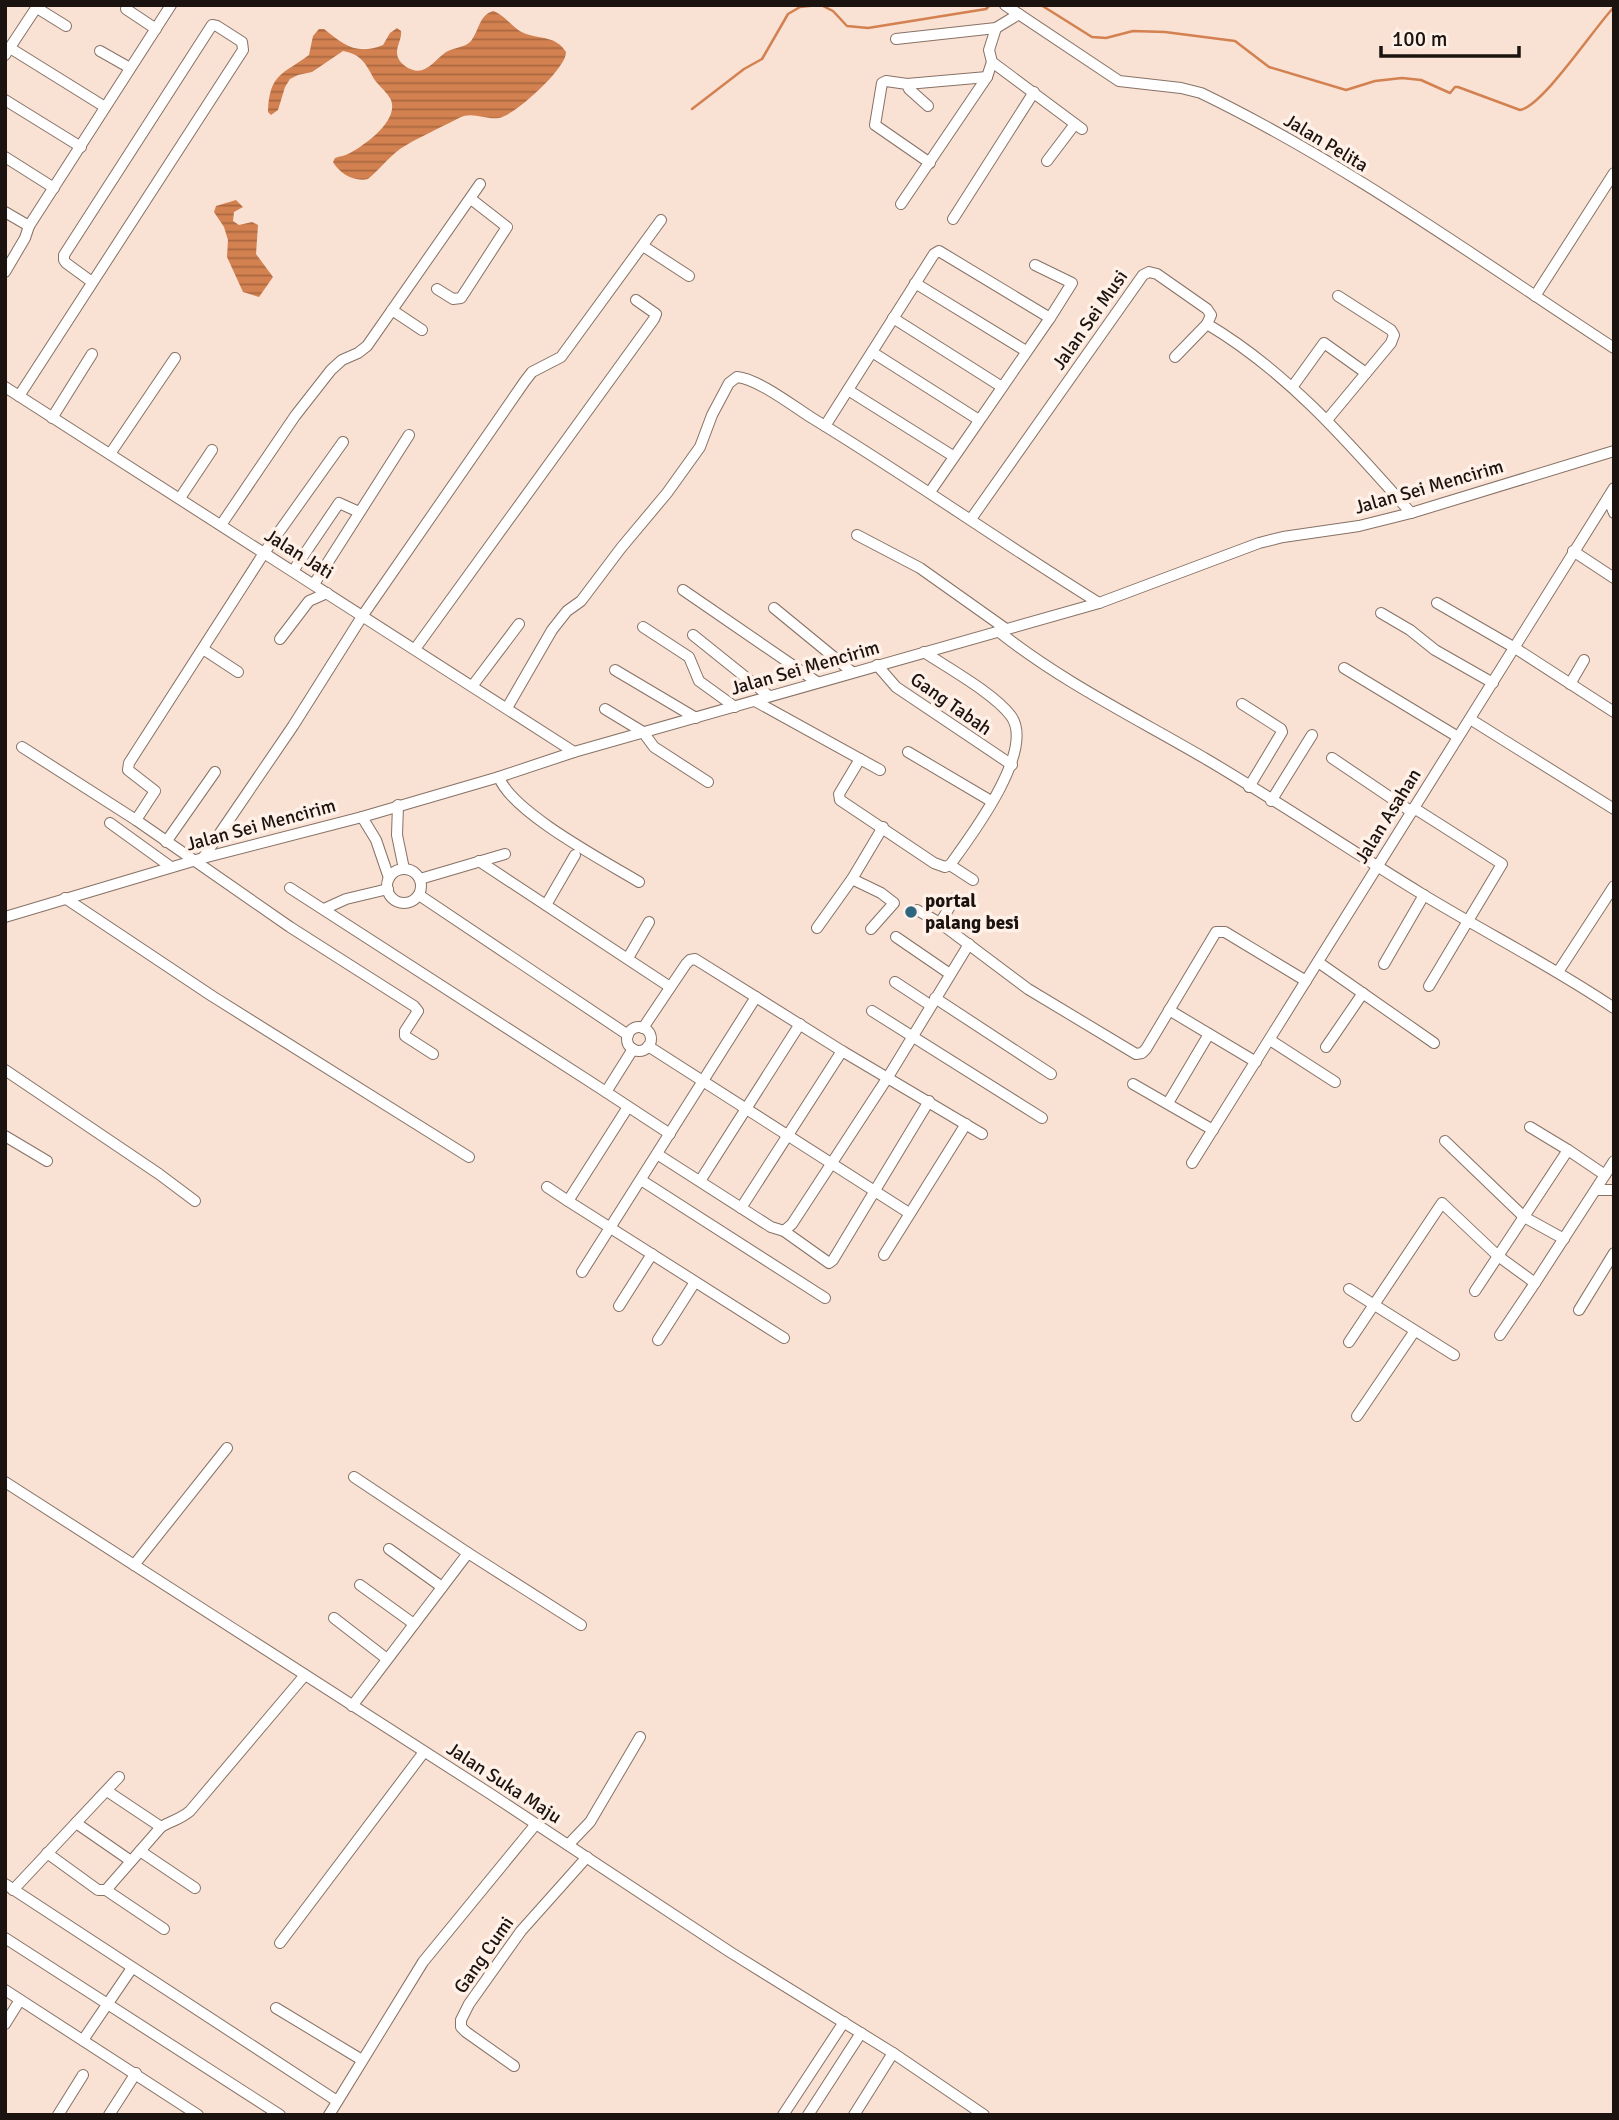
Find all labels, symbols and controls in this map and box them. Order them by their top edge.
scale bar [1381,14,1519,58]
text: 100 m [1392,26,1447,52]
street label: Jalan Pelita [1280,108,1372,178]
street label: Jalan Sei Musi [1047,266,1133,374]
street label: Jalan Sei Mencirim [1352,454,1506,520]
street label: Jalan Jati [260,523,338,585]
street label: Jalan Sei Mencirim [728,635,882,701]
street label: Gang Tabah [906,667,996,741]
street label: Jalan Asahan [1349,764,1427,868]
street label: Jalan Sei Mencirim [184,793,338,857]
place label: portal palang besi [925,889,1019,935]
marker: portal palang besi [903,904,919,920]
street label: Jalan Suka Maju [442,1737,566,1829]
street label: Gang Cumi [449,1912,519,1998]

